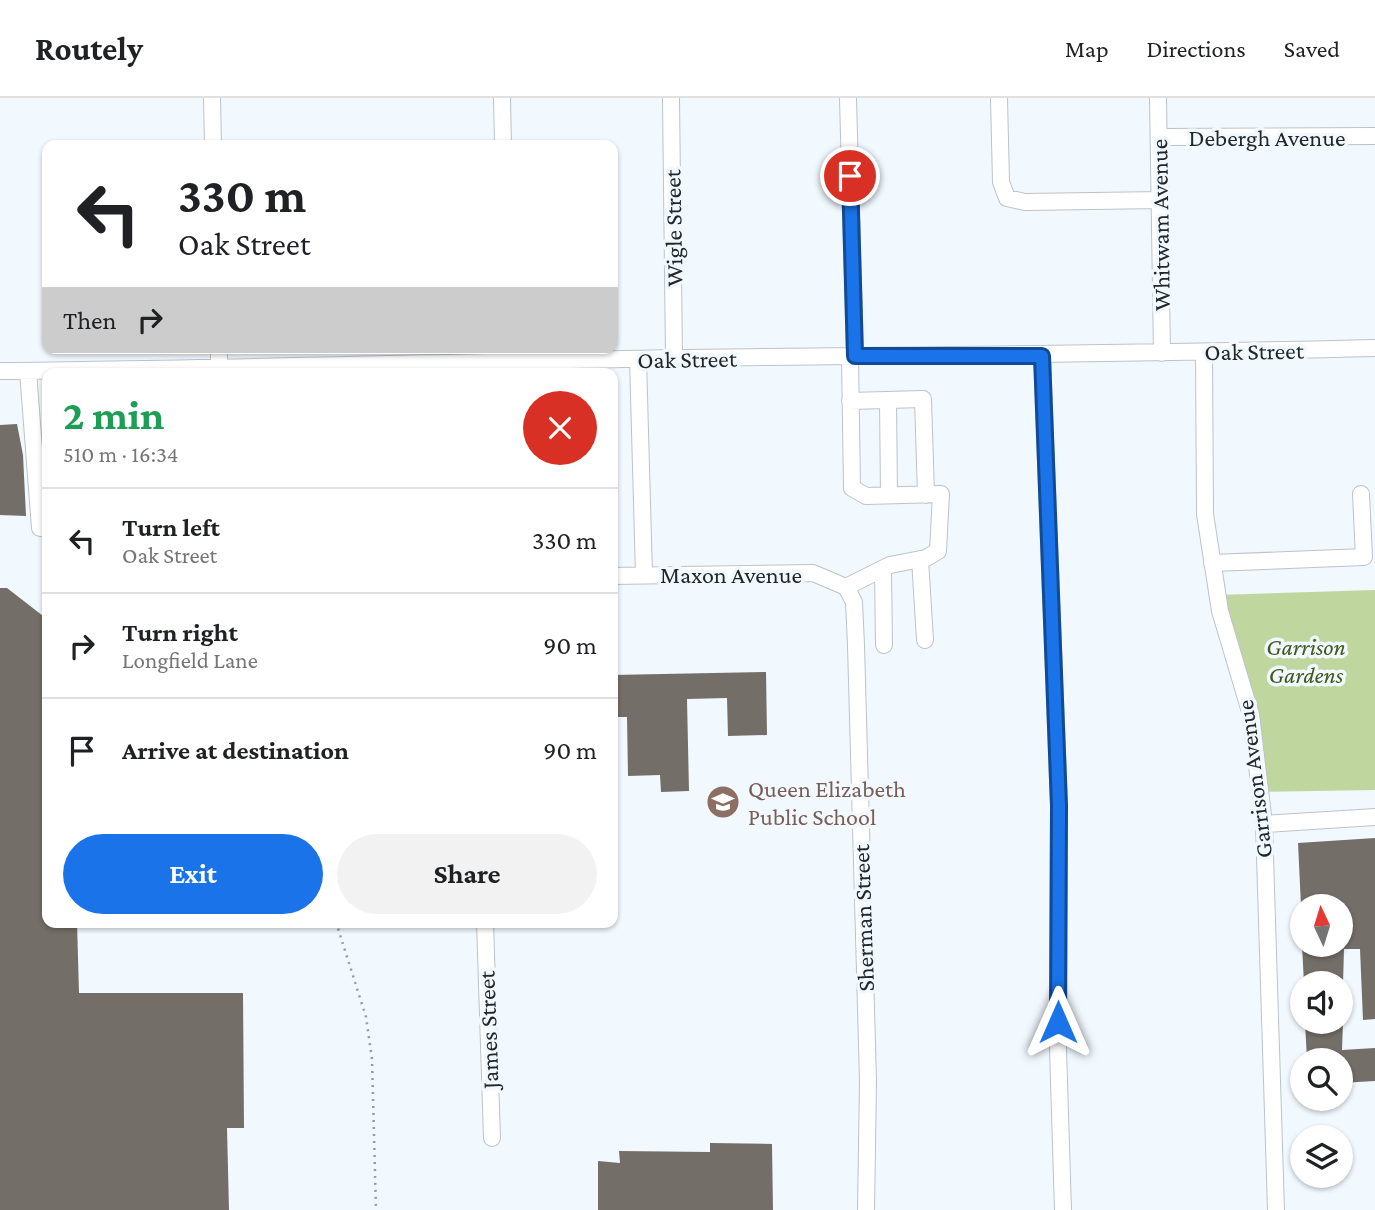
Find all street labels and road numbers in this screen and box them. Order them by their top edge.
street label: Debergh Avenue [1188,124,1346,151]
street label: Whitwam Avenue [1145,139,1175,311]
street label: Wigle Street [658,168,688,287]
street label: Oak Street [1204,337,1305,365]
street label: Oak Street [637,345,738,373]
street label: Maxon Avenue [660,561,802,588]
street label: Garrison Avenue [1231,698,1277,860]
street label: Sherman Street [847,843,879,992]
street label: James Street [472,969,504,1092]

